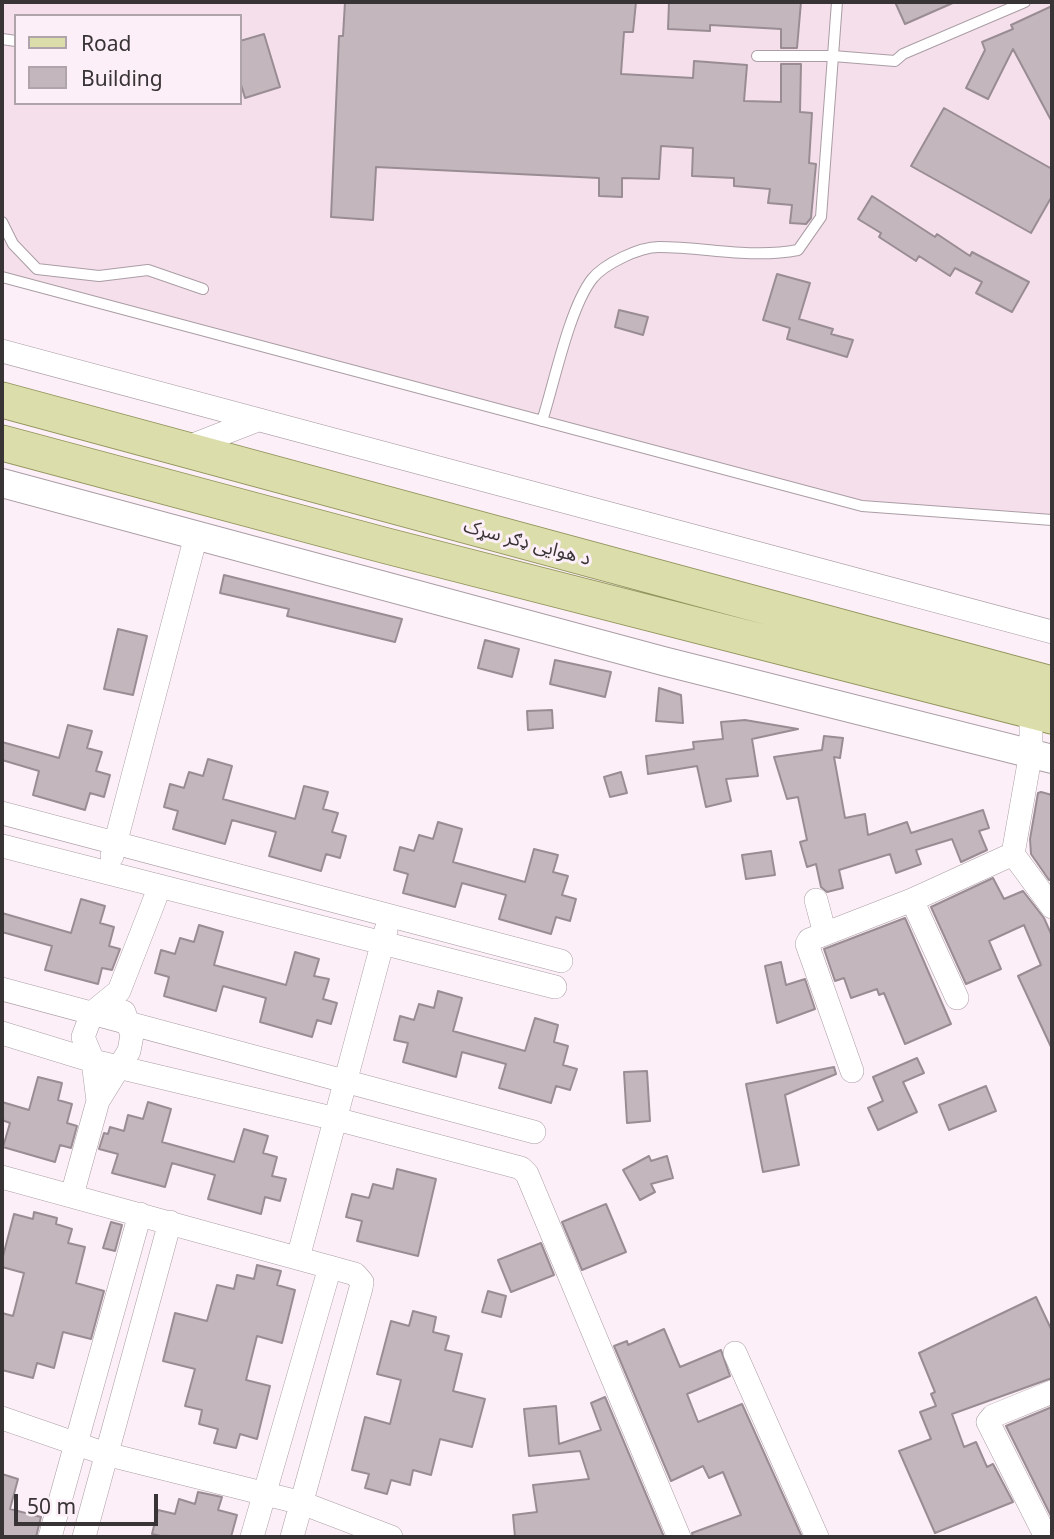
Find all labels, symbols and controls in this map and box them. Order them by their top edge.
legend [14,14,242,105]
text: Road [81,29,131,57]
text: Building [81,64,163,92]
street label: د هوایی ډګر سړک [461,515,593,571]
scale bar [18,1480,161,1524]
text: 50 m [27,1492,76,1520]

